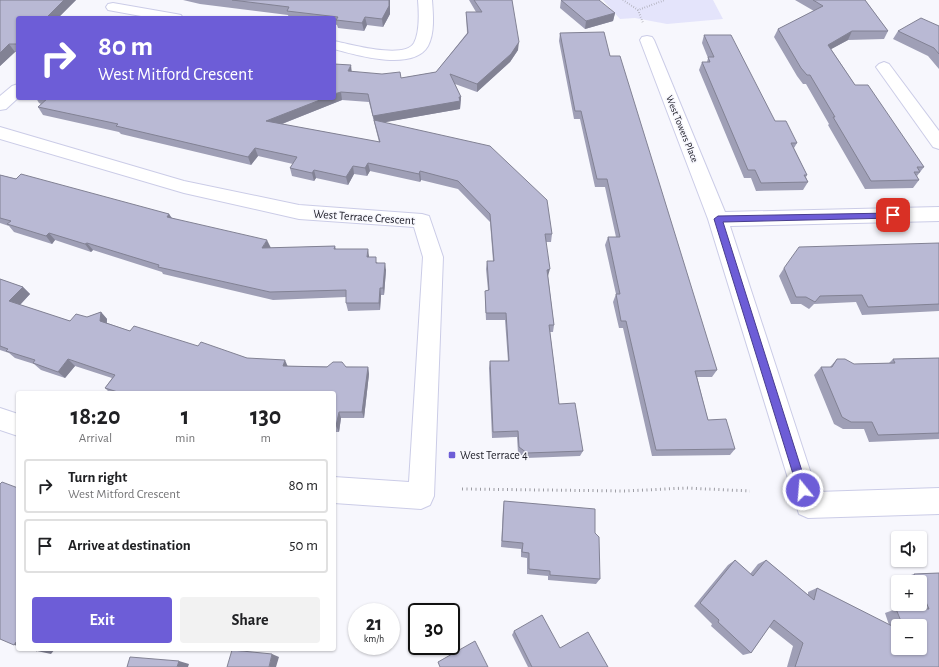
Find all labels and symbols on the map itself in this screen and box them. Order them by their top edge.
street label: West Towers Place [664,94,700,164]
pin [876,198,910,232]
street label: West Terrace Crescent [313,207,415,227]
place label: West Terrace 4 [460,449,528,461]
marker: West Terrace 4 [447,450,457,460]
position arrow [782,469,824,511]
speed limit sign: 30 [408,603,460,655]

